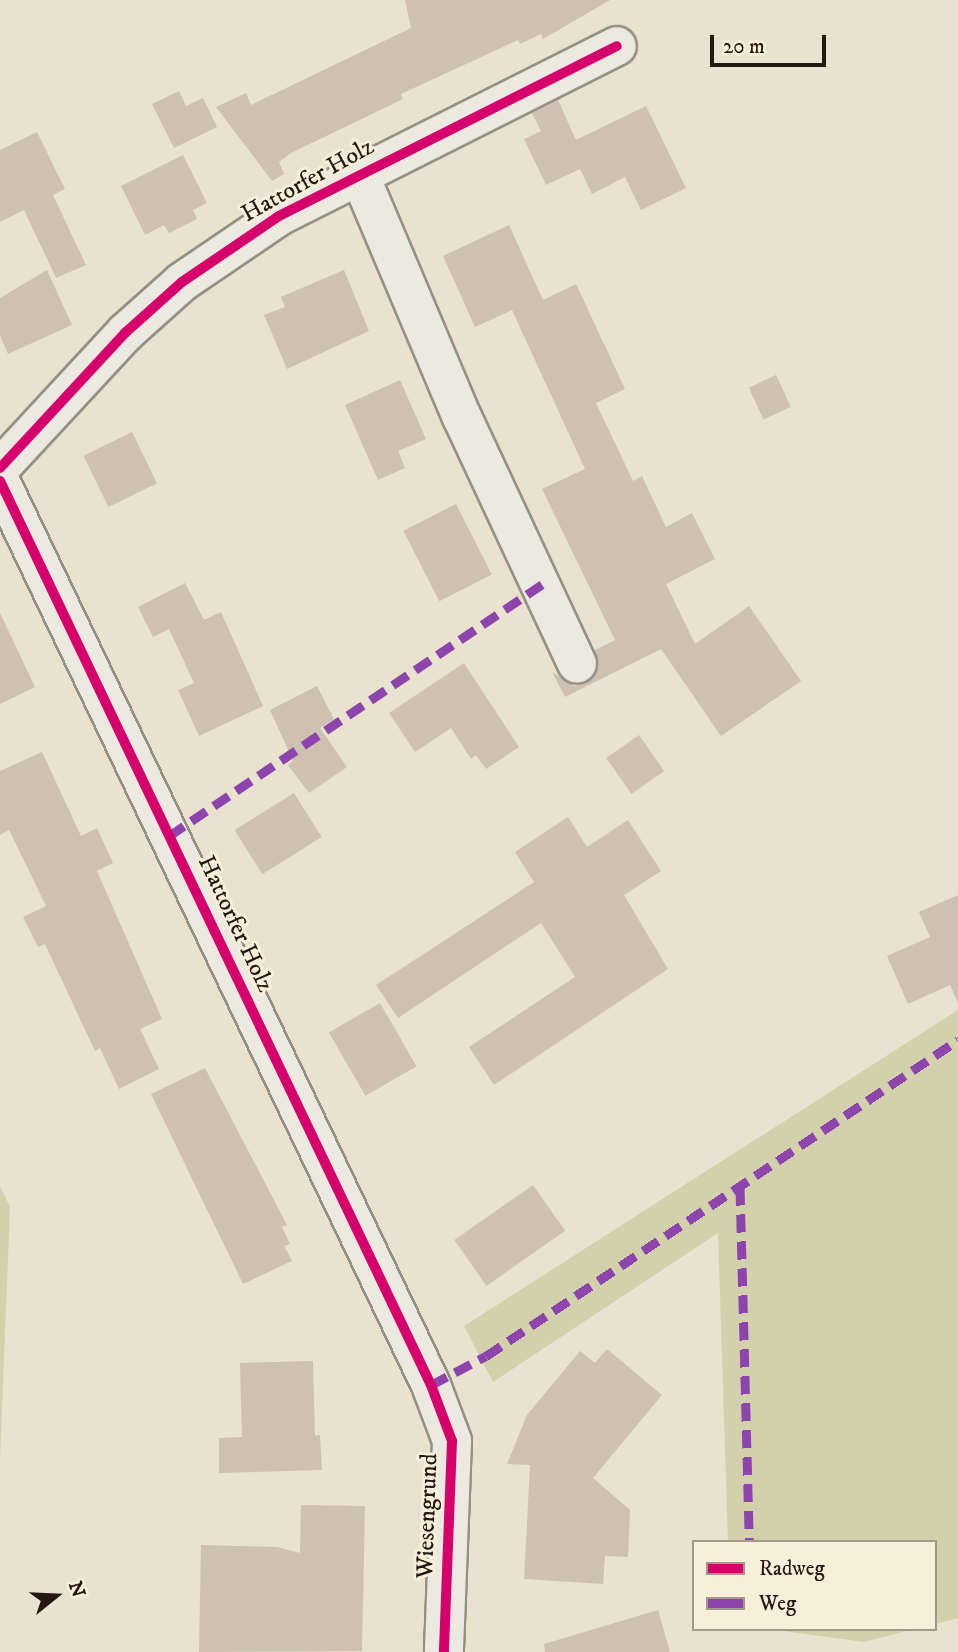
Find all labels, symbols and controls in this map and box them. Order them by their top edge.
scale bar [713,21,828,65]
text: 20 m [723,34,765,60]
street label: Hattorfer Holz [237,133,379,229]
street label: Hattorfer Holz [191,851,279,997]
street label: Wiesengrund [411,1453,445,1579]
legend [692,1540,937,1631]
text: Radweg [759,1556,825,1582]
north arrow [21,1561,91,1631]
text: N [63,1578,90,1600]
text: Weg [759,1591,796,1617]

